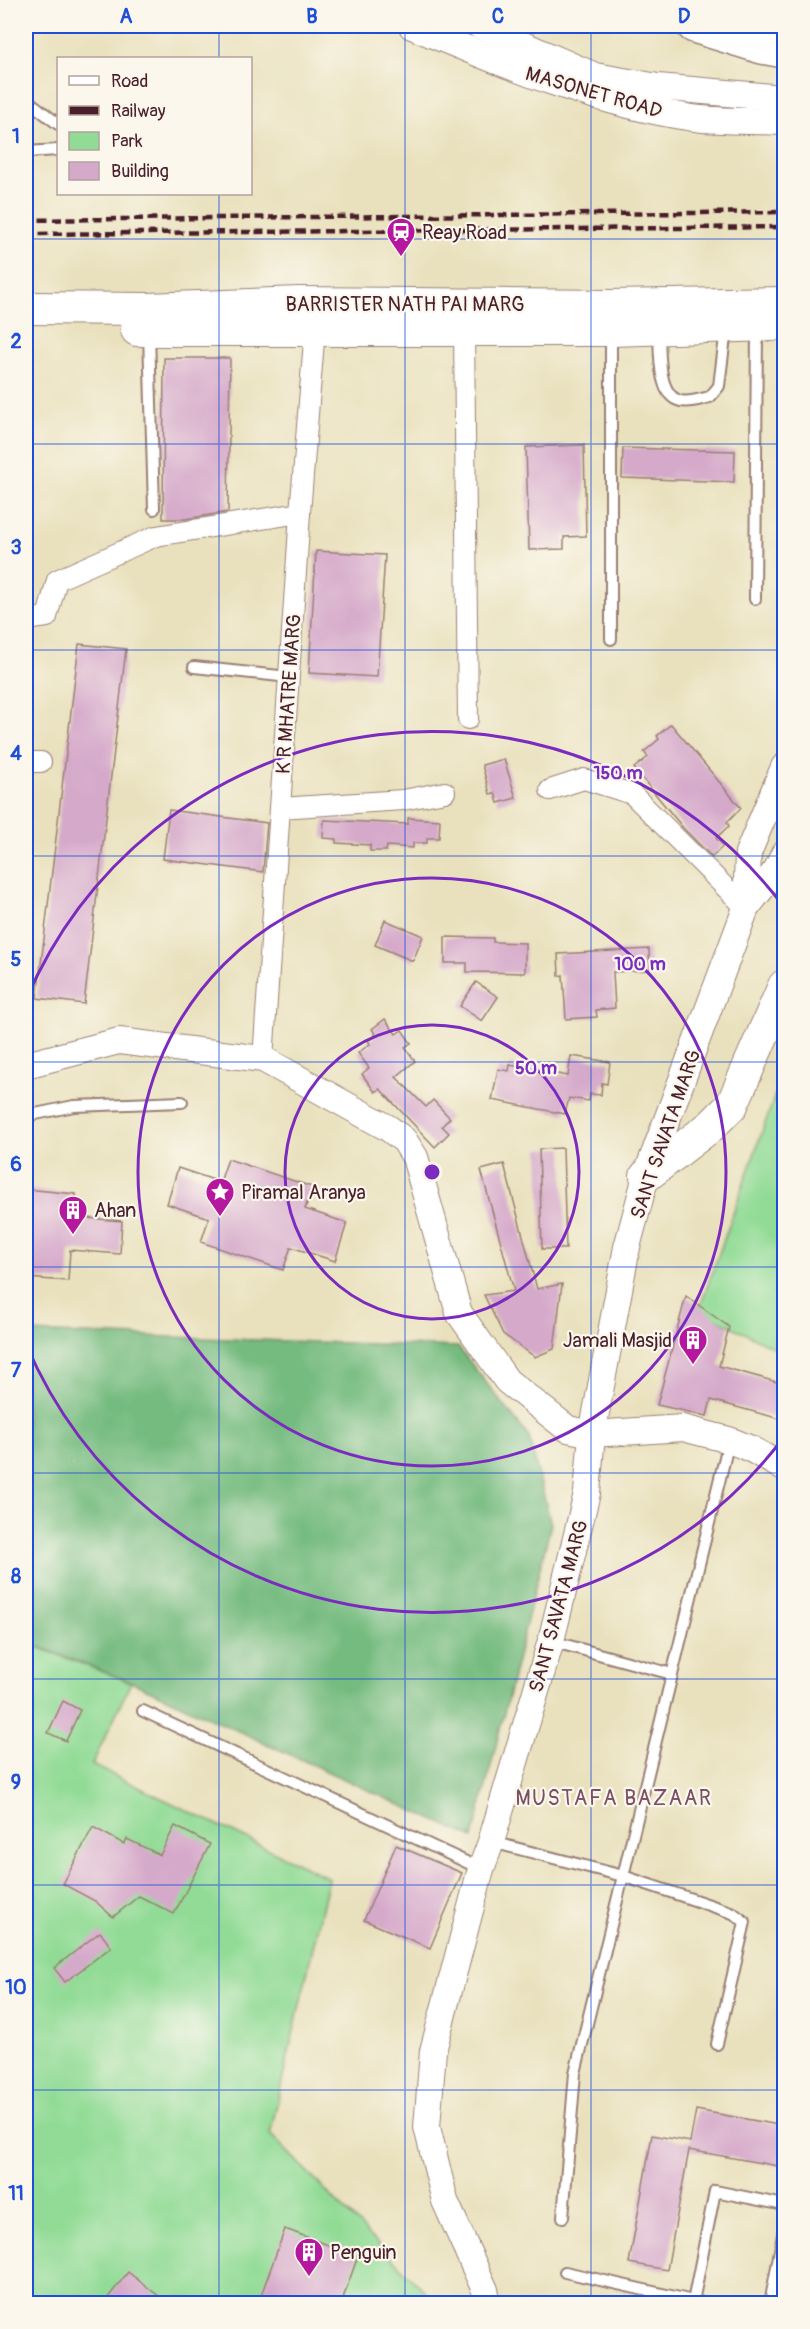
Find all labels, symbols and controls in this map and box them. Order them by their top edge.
text: A [120,4,133,29]
text: B [306,4,318,29]
text: C [492,4,504,29]
text: D [678,4,691,29]
legend [57,57,252,195]
street label: MASONET ROAD [523,61,665,124]
text: Road [111,70,148,93]
text: Railway [111,100,166,123]
text: 1 [12,124,20,149]
text: Park [111,130,143,153]
text: Building [111,160,169,183]
station icon: Reay Road [385,216,417,258]
place label: Reay Road [422,220,507,245]
street label: BARRISTER NATH PAI MARG [285,292,525,317]
text: 2 [10,329,22,354]
text: 3 [10,535,22,560]
street label: K R MHATRE MARG [270,613,307,775]
text: 4 [10,741,22,766]
text: 150 m [594,762,643,785]
text: 5 [11,947,22,972]
text: 100 m [614,953,666,976]
street label: SANT SAVATA MARG [625,1046,706,1222]
text: 50 m [515,1057,557,1080]
text: 6 [10,1152,22,1177]
centre of rings [422,1162,442,1182]
place icon: Piramal Aranya [204,1176,236,1218]
place label: Piramal Aranya [241,1180,366,1205]
building icon: Ahan [57,1194,89,1236]
place label: Ahan [94,1198,136,1223]
building icon: Jamali Masjid [677,1324,709,1366]
place label: Jamali Masjid [563,1328,672,1353]
text: 7 [11,1358,22,1383]
street label: SANT SAVATA MARG [523,1517,594,1695]
text: 8 [11,1564,21,1589]
text: 9 [11,1770,21,1795]
district label: MUSTAFA BAZAAR [515,1785,713,1812]
text: 10 [5,1975,27,2000]
text: 11 [8,2181,24,2206]
building icon: Penguin [293,2236,325,2278]
place label: Penguin [330,2240,397,2265]

